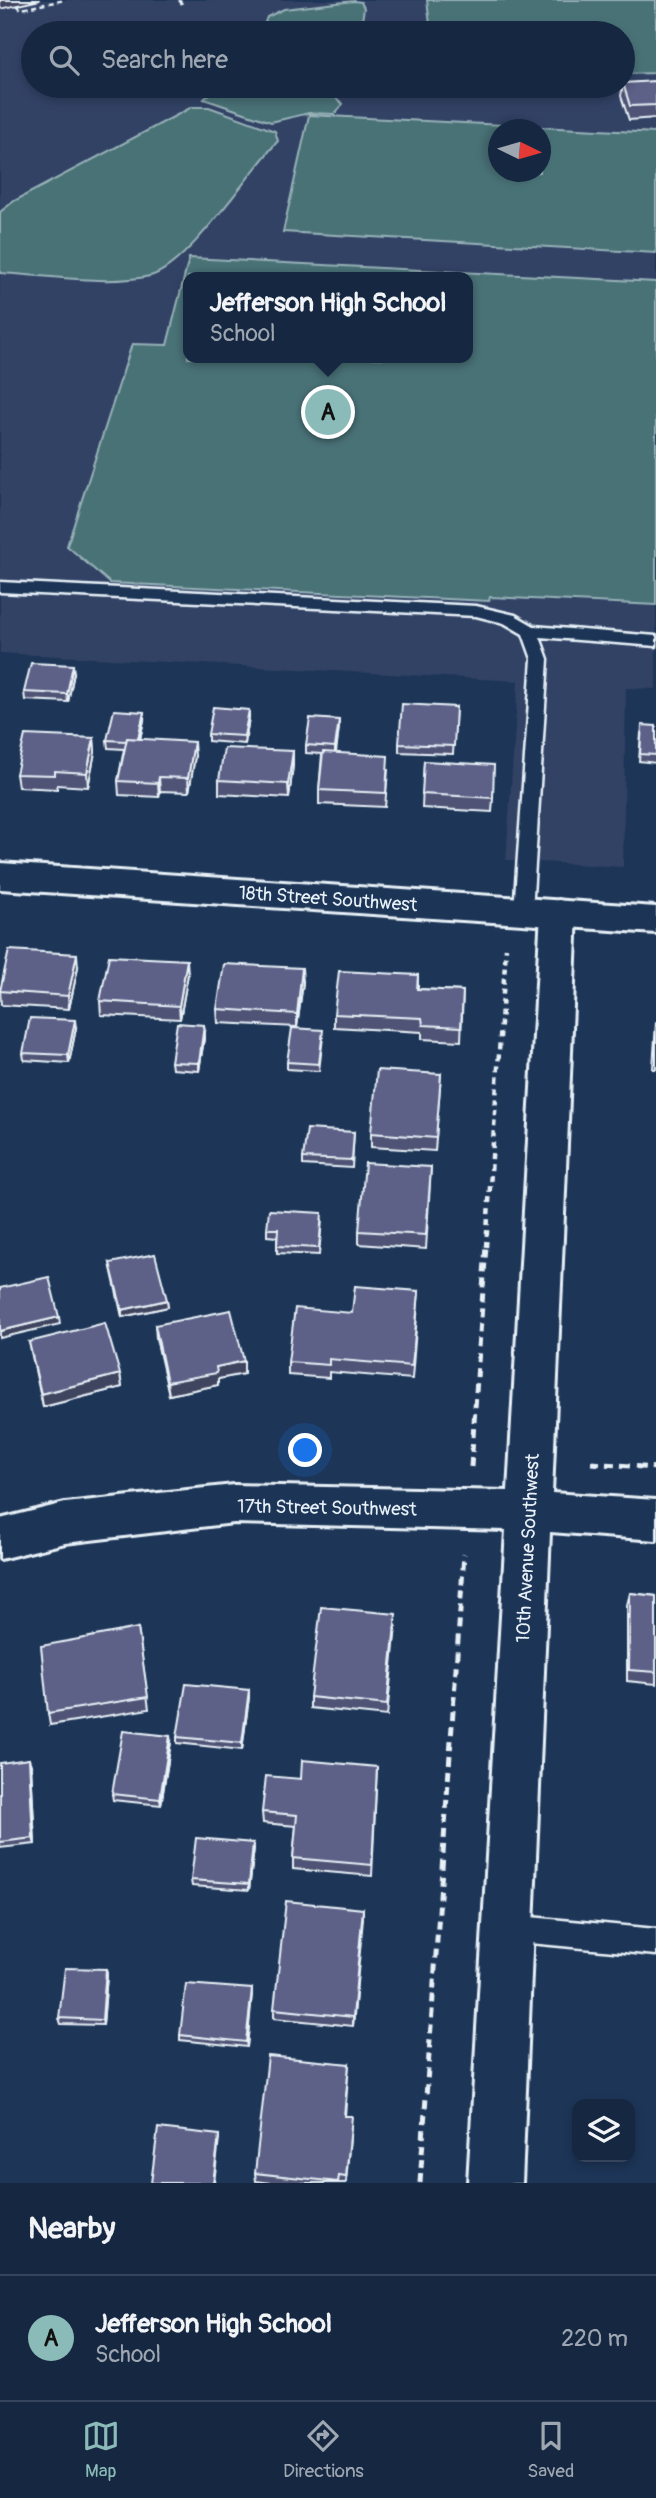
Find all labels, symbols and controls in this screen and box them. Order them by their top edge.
search box [21,21,635,98]
icon: search [45,41,83,79]
text: Search here [101,44,228,76]
north arrow [488,119,551,182]
popup [183,272,473,363]
text: Jefferson High School [210,287,447,319]
text: School [210,319,276,348]
pin: A [305,386,351,438]
street label: 18th Street Southwest [238,881,418,917]
your location [288,1433,322,1467]
street label: 10th Avenue Southwest [511,1453,545,1643]
street label: 17th Street Southwest [237,1494,417,1522]
map controls [572,2099,635,2162]
button: layers [572,2099,635,2162]
text: Nearby [28,2210,115,2247]
text: Jefferson High School [95,2308,332,2340]
text: A [44,2324,58,2353]
text: 220 m [561,2324,628,2353]
text: School [95,2340,161,2369]
tab: Map [82,2417,120,2483]
tab: Directions [283,2417,364,2483]
tab: Saved [527,2417,574,2483]

